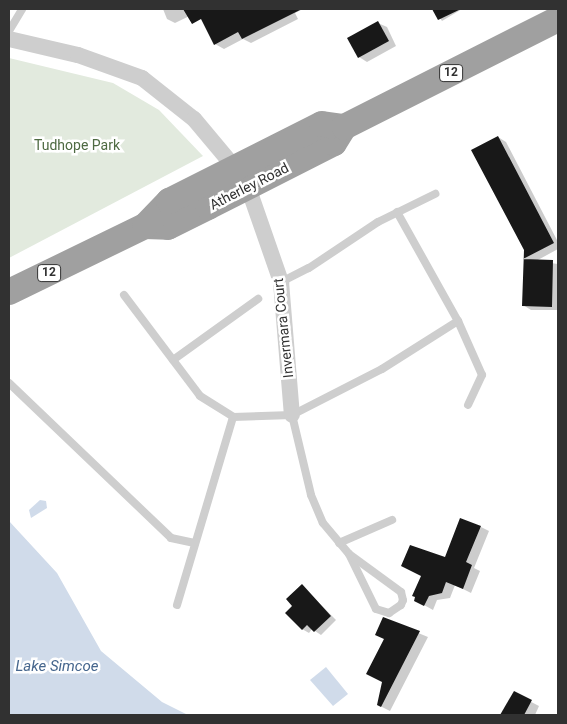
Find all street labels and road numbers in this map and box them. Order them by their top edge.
road number: 12 [438,64,464,82]
street label: Atherley Road [207,159,291,213]
road number: 12 [36,264,62,282]
street label: Invermara Court [269,277,297,379]

